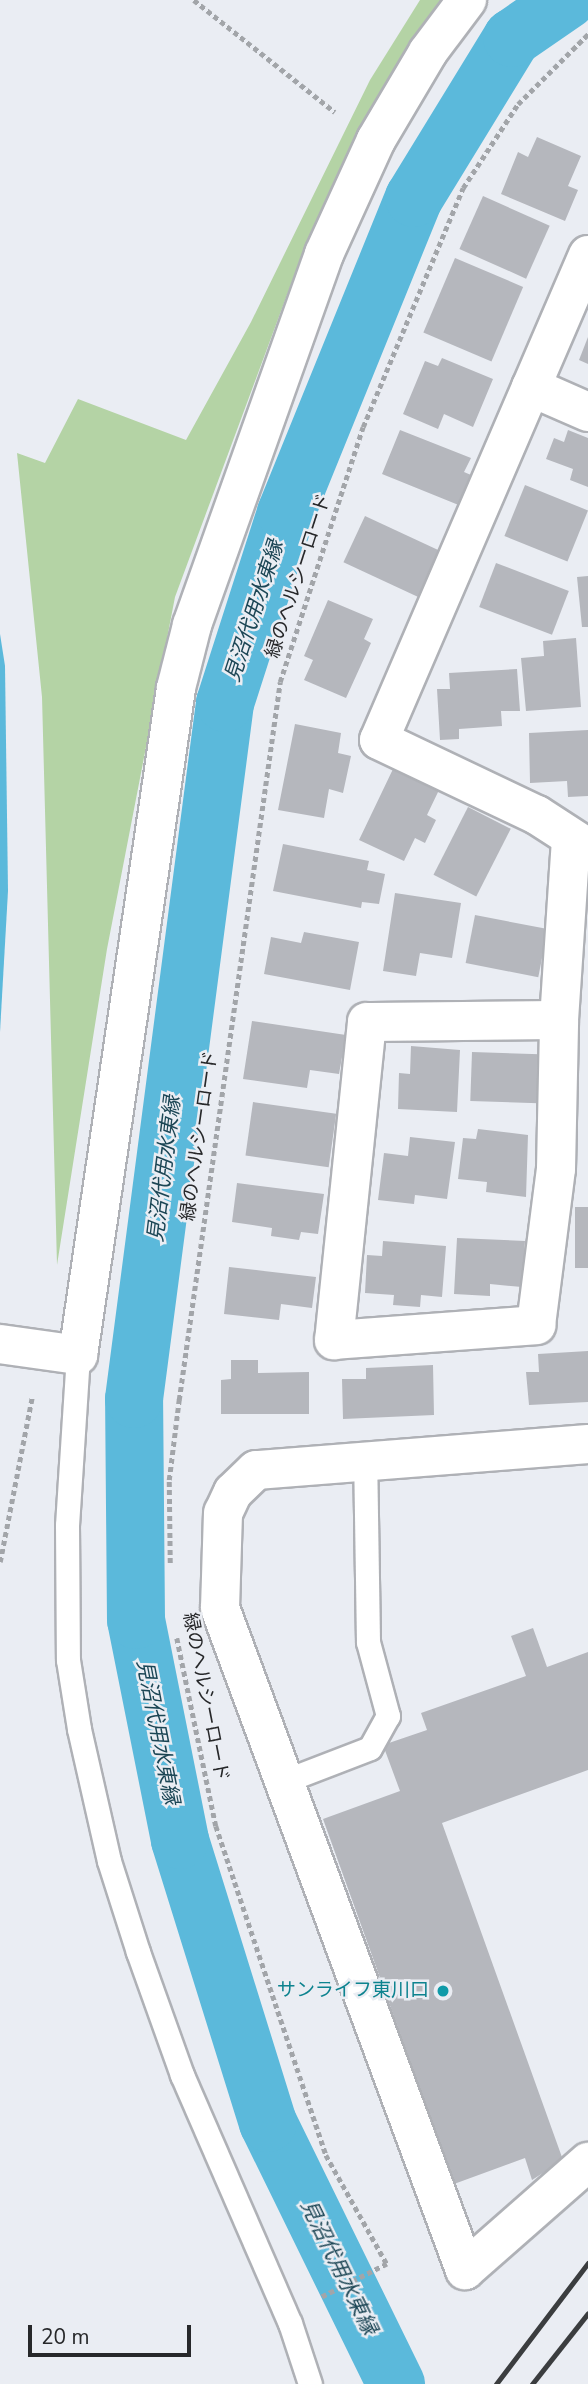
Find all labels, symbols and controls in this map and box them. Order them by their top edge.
street label: 緑のヘルシーロード [262,491,336,661]
water label: 見沼代用水東縁 [219,537,289,685]
street label: 緑のヘルシーロード [177,1050,223,1222]
water label: 見沼代用水東縁 [143,1095,185,1243]
street label: 緑のヘルシーロード [177,1611,233,1783]
water label: 見沼代用水東縁 [132,1657,184,1807]
place label: サンライフ東川口 [277,1980,429,2002]
marker: サンライフ東川口 [435,1983,451,1999]
water label: 見沼代用水東縁 [295,2195,383,2339]
scale bar [32,2310,194,2354]
text: 20 m [41,2323,90,2351]

